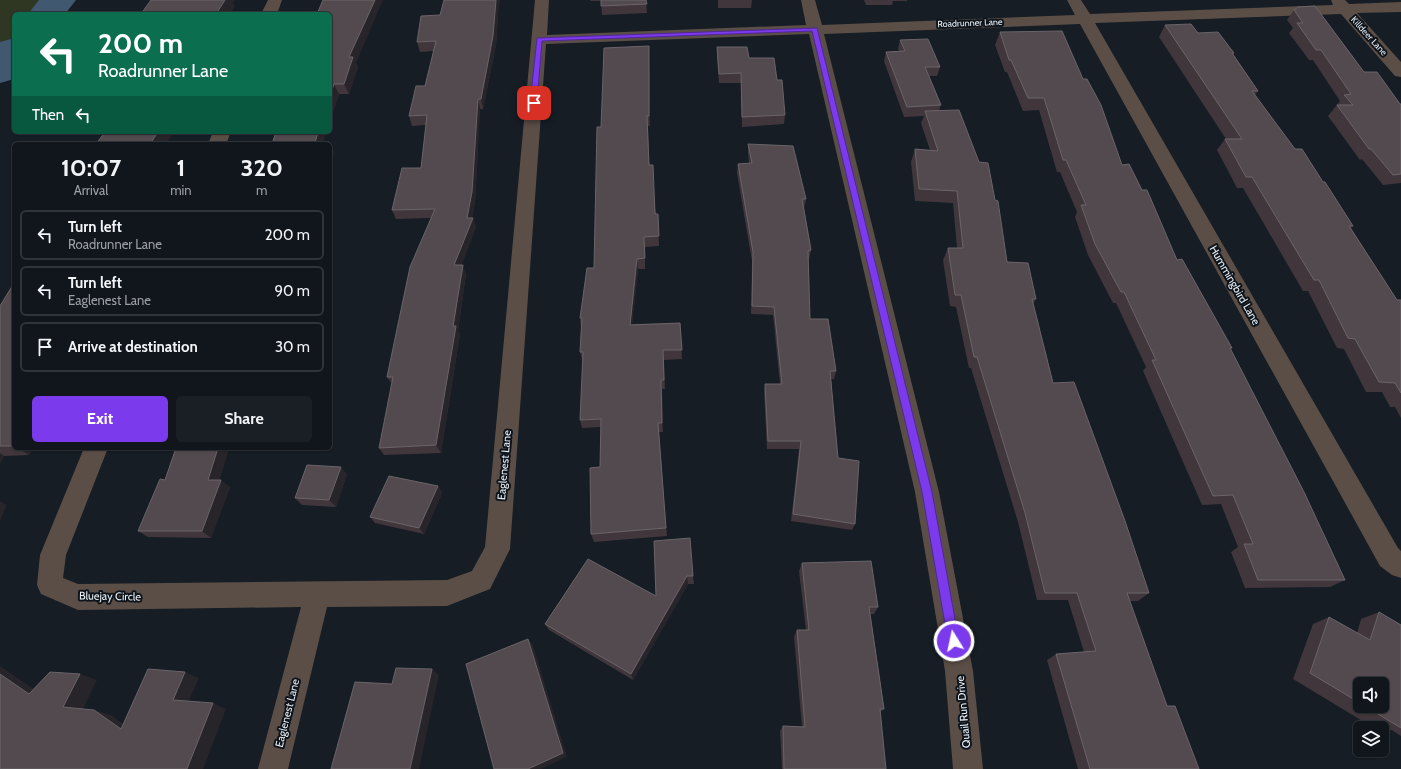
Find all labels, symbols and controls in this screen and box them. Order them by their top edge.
street label: Killdeer Lane [1349,14,1390,58]
street label: Roadrunner Lane [937,16,1003,29]
text: 200 m [98,26,183,60]
icon: left [32,28,84,80]
text: Roadrunner Lane [98,60,228,82]
pin [517,86,551,120]
icon: arrive [523,92,545,114]
icon: left [72,104,94,126]
text: Then [32,106,64,124]
text: 10:07 [61,153,121,182]
text: 1 [176,153,185,182]
text: 320 [240,153,283,182]
text: Arrival [74,182,108,198]
text: min [170,182,192,198]
text: m [256,182,267,198]
text: Turn left [68,218,122,236]
icon: left [34,224,56,246]
text: 200 m [265,226,310,244]
text: Roadrunner Lane [68,236,162,252]
street label: Hummingbird Lane [1207,243,1264,328]
text: Turn left [68,274,122,292]
icon: left [34,280,56,302]
text: 90 m [274,282,310,300]
text: Eaglenest Lane [68,292,151,308]
icon: arrive [34,336,56,358]
text: Arrive at destination [68,338,198,356]
text: 30 m [275,338,310,356]
button: Exit [32,396,168,442]
button: Share [176,396,312,442]
street label: Eaglenest Lane [494,429,514,501]
street label: Bluejay Circle [79,588,141,604]
position arrow [933,620,975,662]
street label: Quail Run Drive [953,675,973,749]
street label: Eaglenest Lane [272,677,302,749]
map controls [1353,677,1389,757]
button: sound [1353,677,1389,713]
button: layers [1353,721,1389,757]

